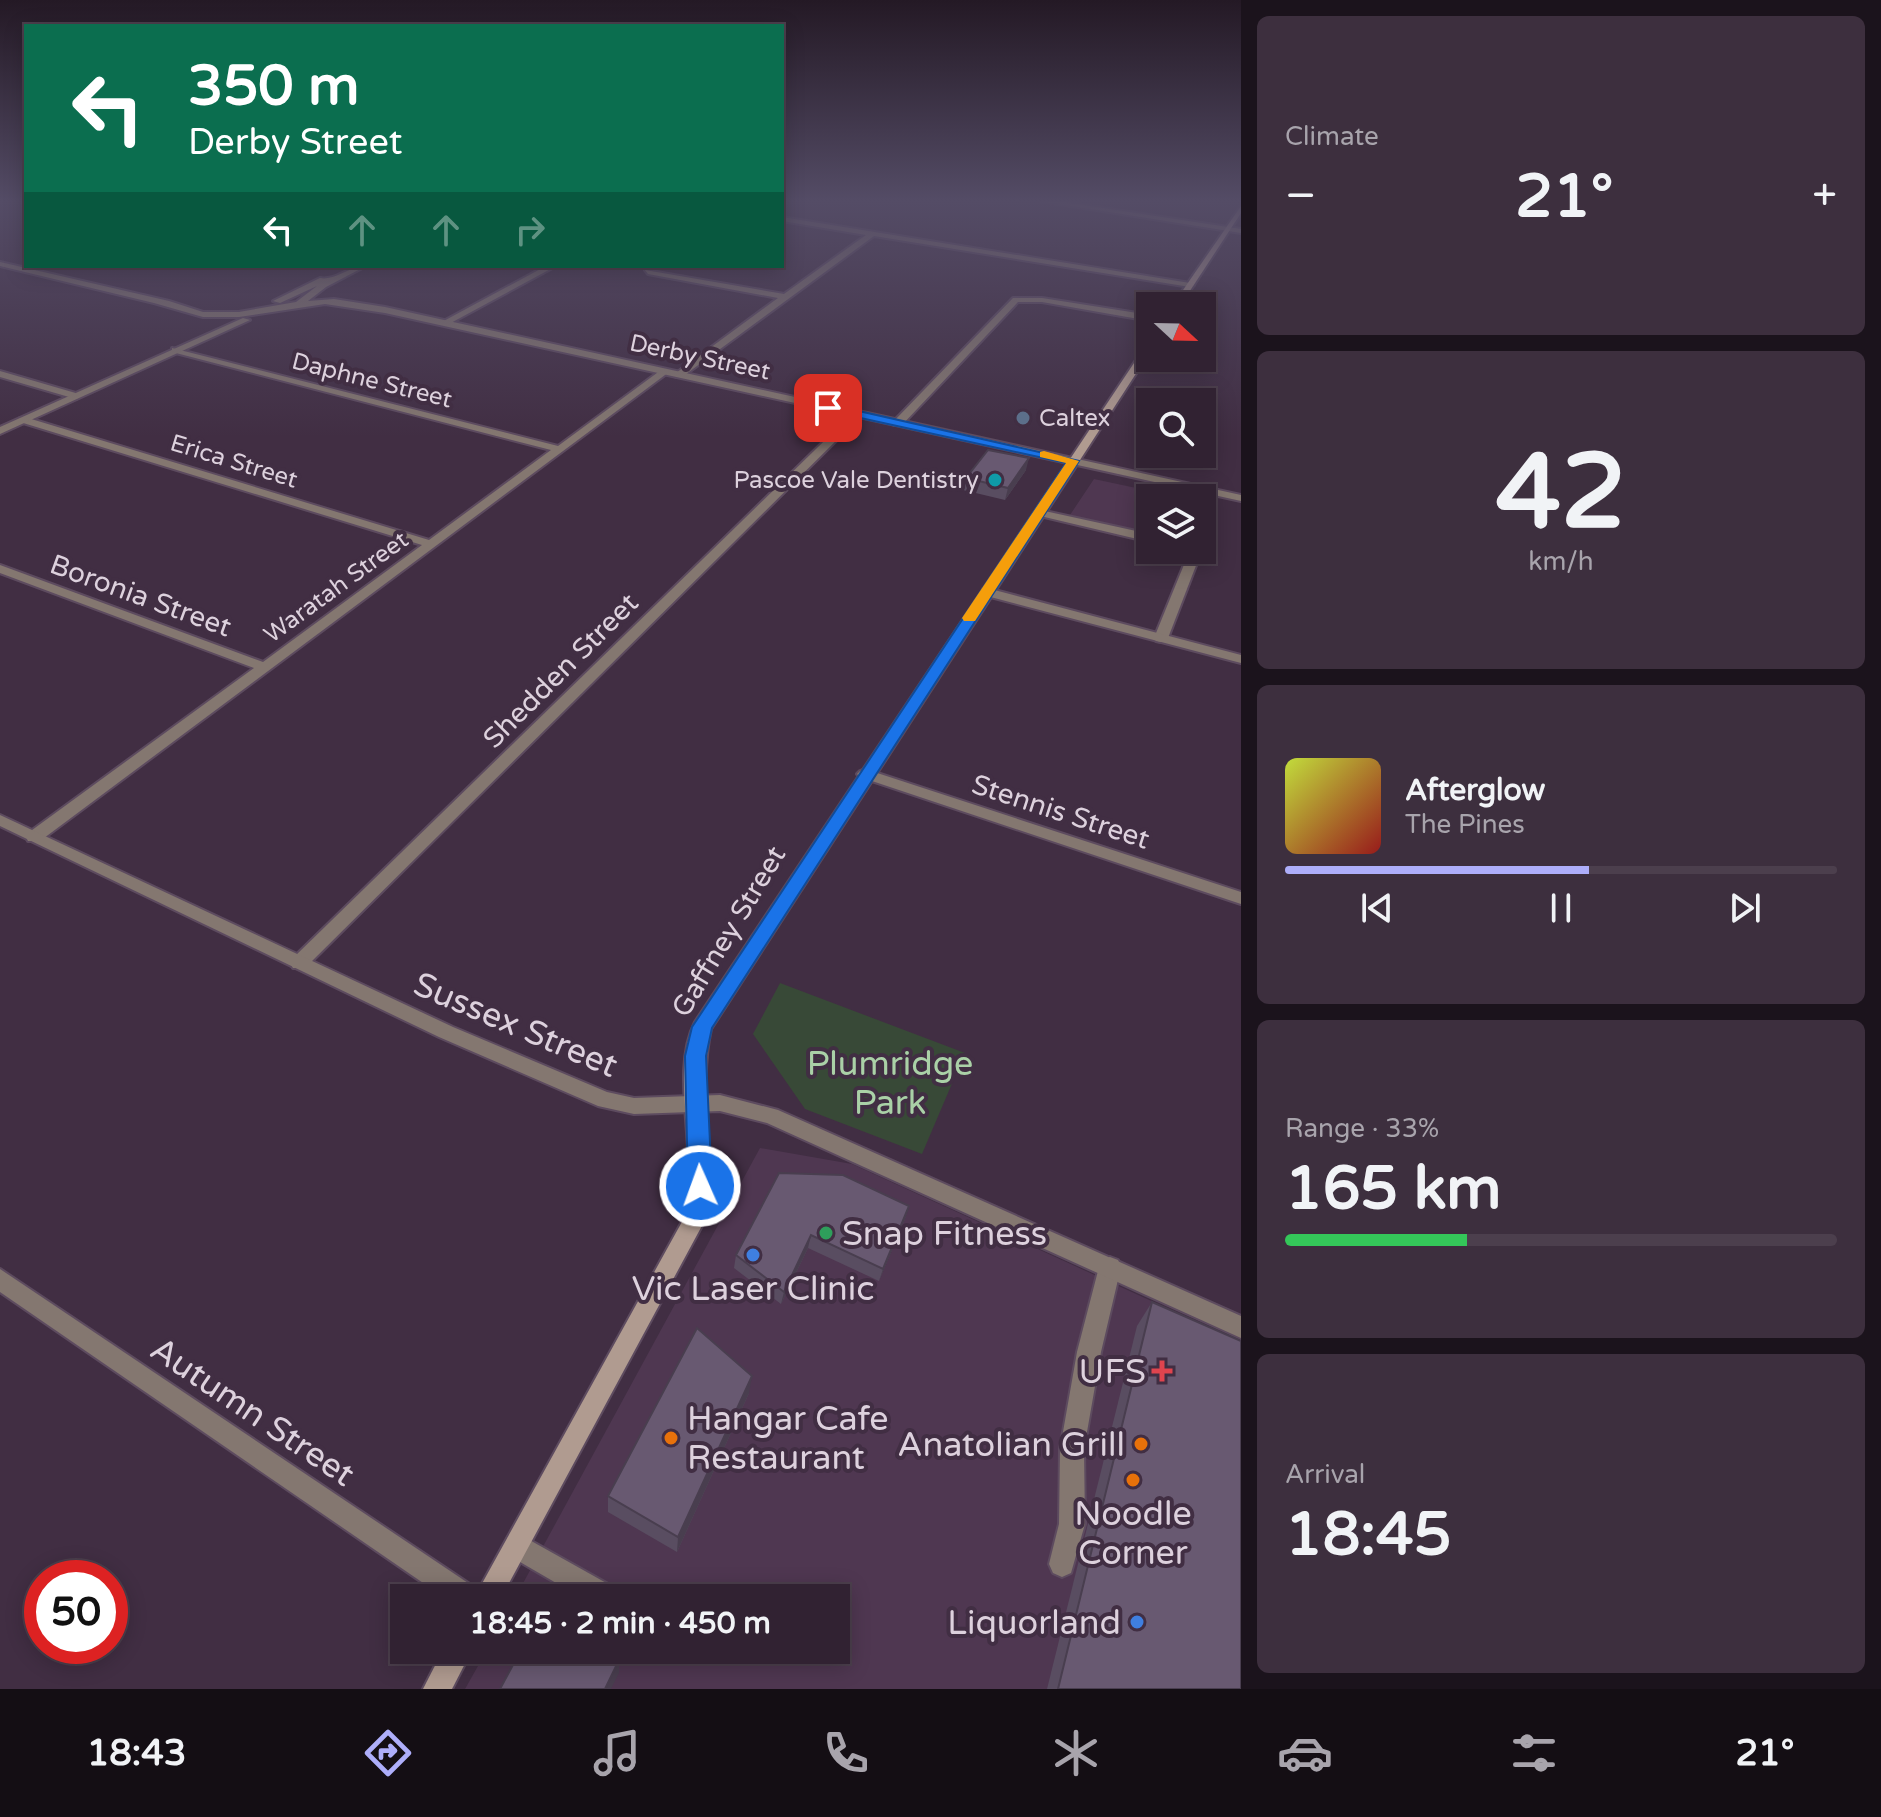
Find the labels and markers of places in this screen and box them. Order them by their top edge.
pin [794,374,862,442]
place label: Caltex [1039,404,1111,433]
marker: Caltex [1014,409,1032,427]
place label: Pascoe Vale Dentistry [733,466,979,495]
marker: Pascoe Vale Dentistry [986,471,1004,489]
place label: Snap Fitness [842,1214,1047,1255]
marker: Snap Fitness [817,1224,835,1242]
marker: Vic Laser Clinic [744,1246,762,1264]
place label: Vic Laser Clinic [632,1269,874,1310]
place label: UFS [1079,1352,1146,1393]
marker: UFS [1153,1362,1171,1380]
place label: Hangar Cafe Restaurant [687,1399,888,1479]
place label: Anatolian Grill [897,1425,1125,1466]
marker: Hangar Cafe Restaurant [662,1429,680,1447]
marker: Anatolian Grill [1132,1435,1150,1453]
marker: Noodle Corner [1124,1471,1142,1489]
place label: Noodle Corner [1074,1494,1192,1574]
place label: Liquorland [947,1603,1121,1644]
marker: Liquorland [1128,1613,1146,1631]

